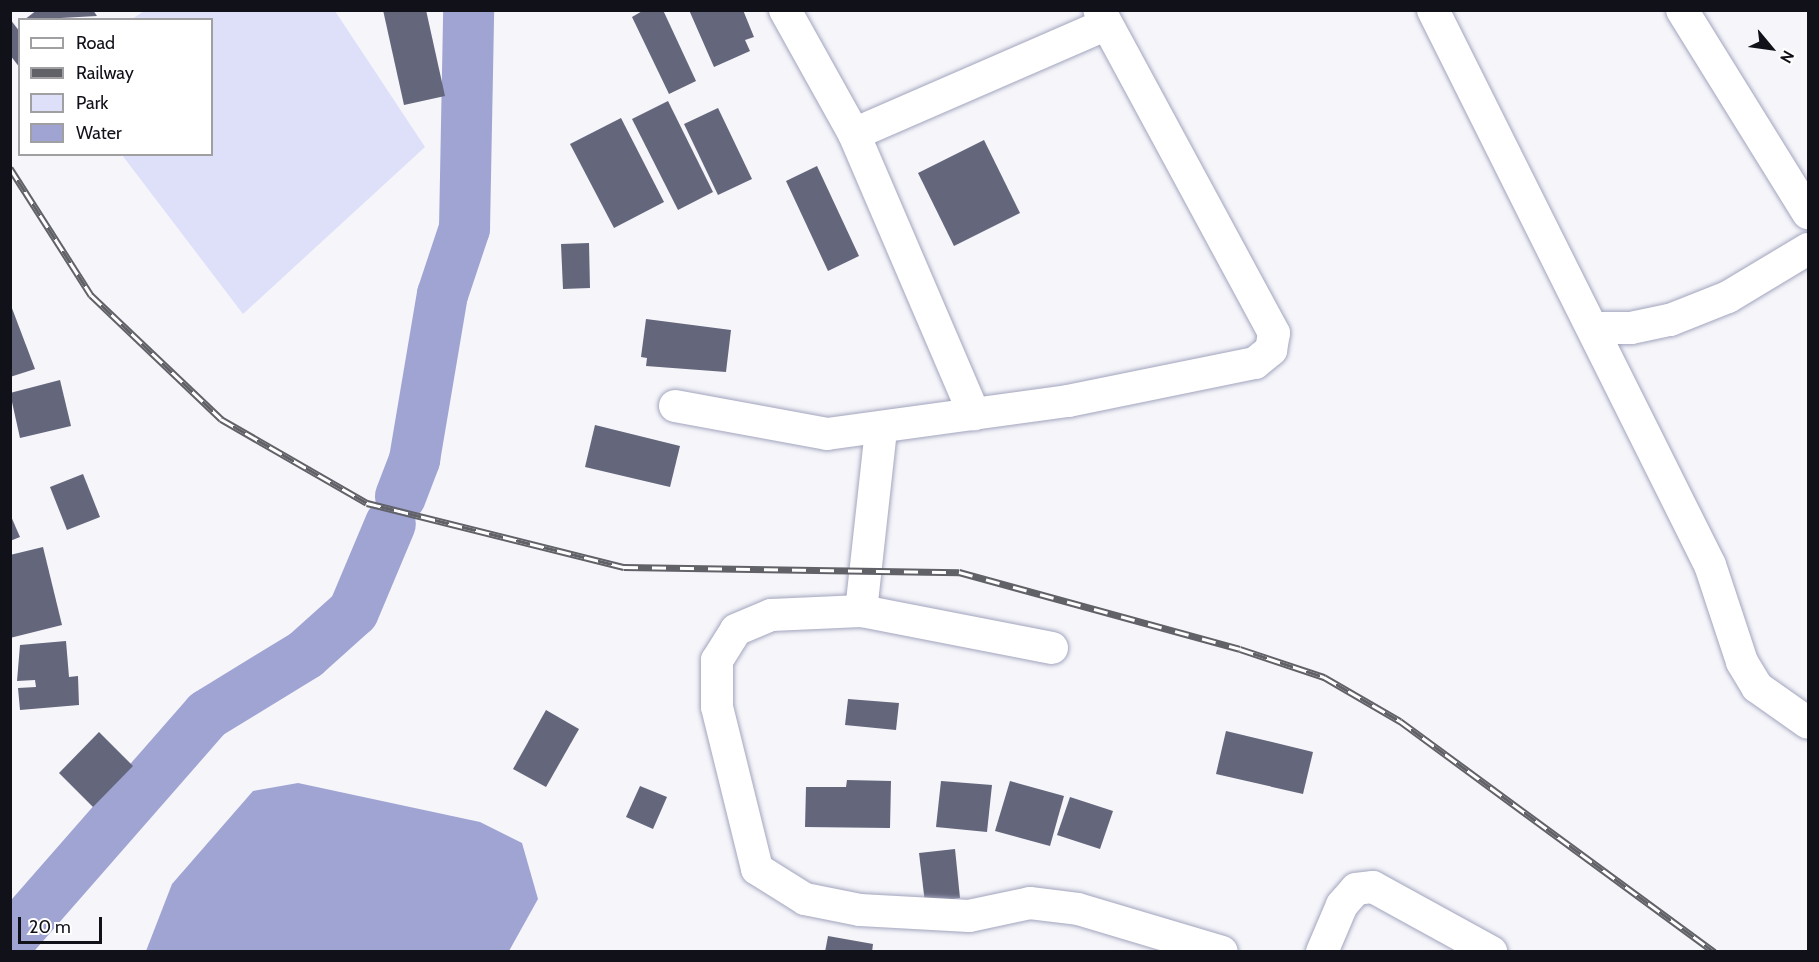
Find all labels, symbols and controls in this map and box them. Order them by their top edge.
legend [18,18,213,156]
north arrow [1741,18,1801,78]
text: Road [76,32,115,54]
text: N [1776,47,1798,67]
text: Railway [76,62,134,84]
text: Park [76,92,108,114]
text: Water [76,122,122,144]
scale bar [21,905,105,943]
text: 20 m [29,916,71,938]

